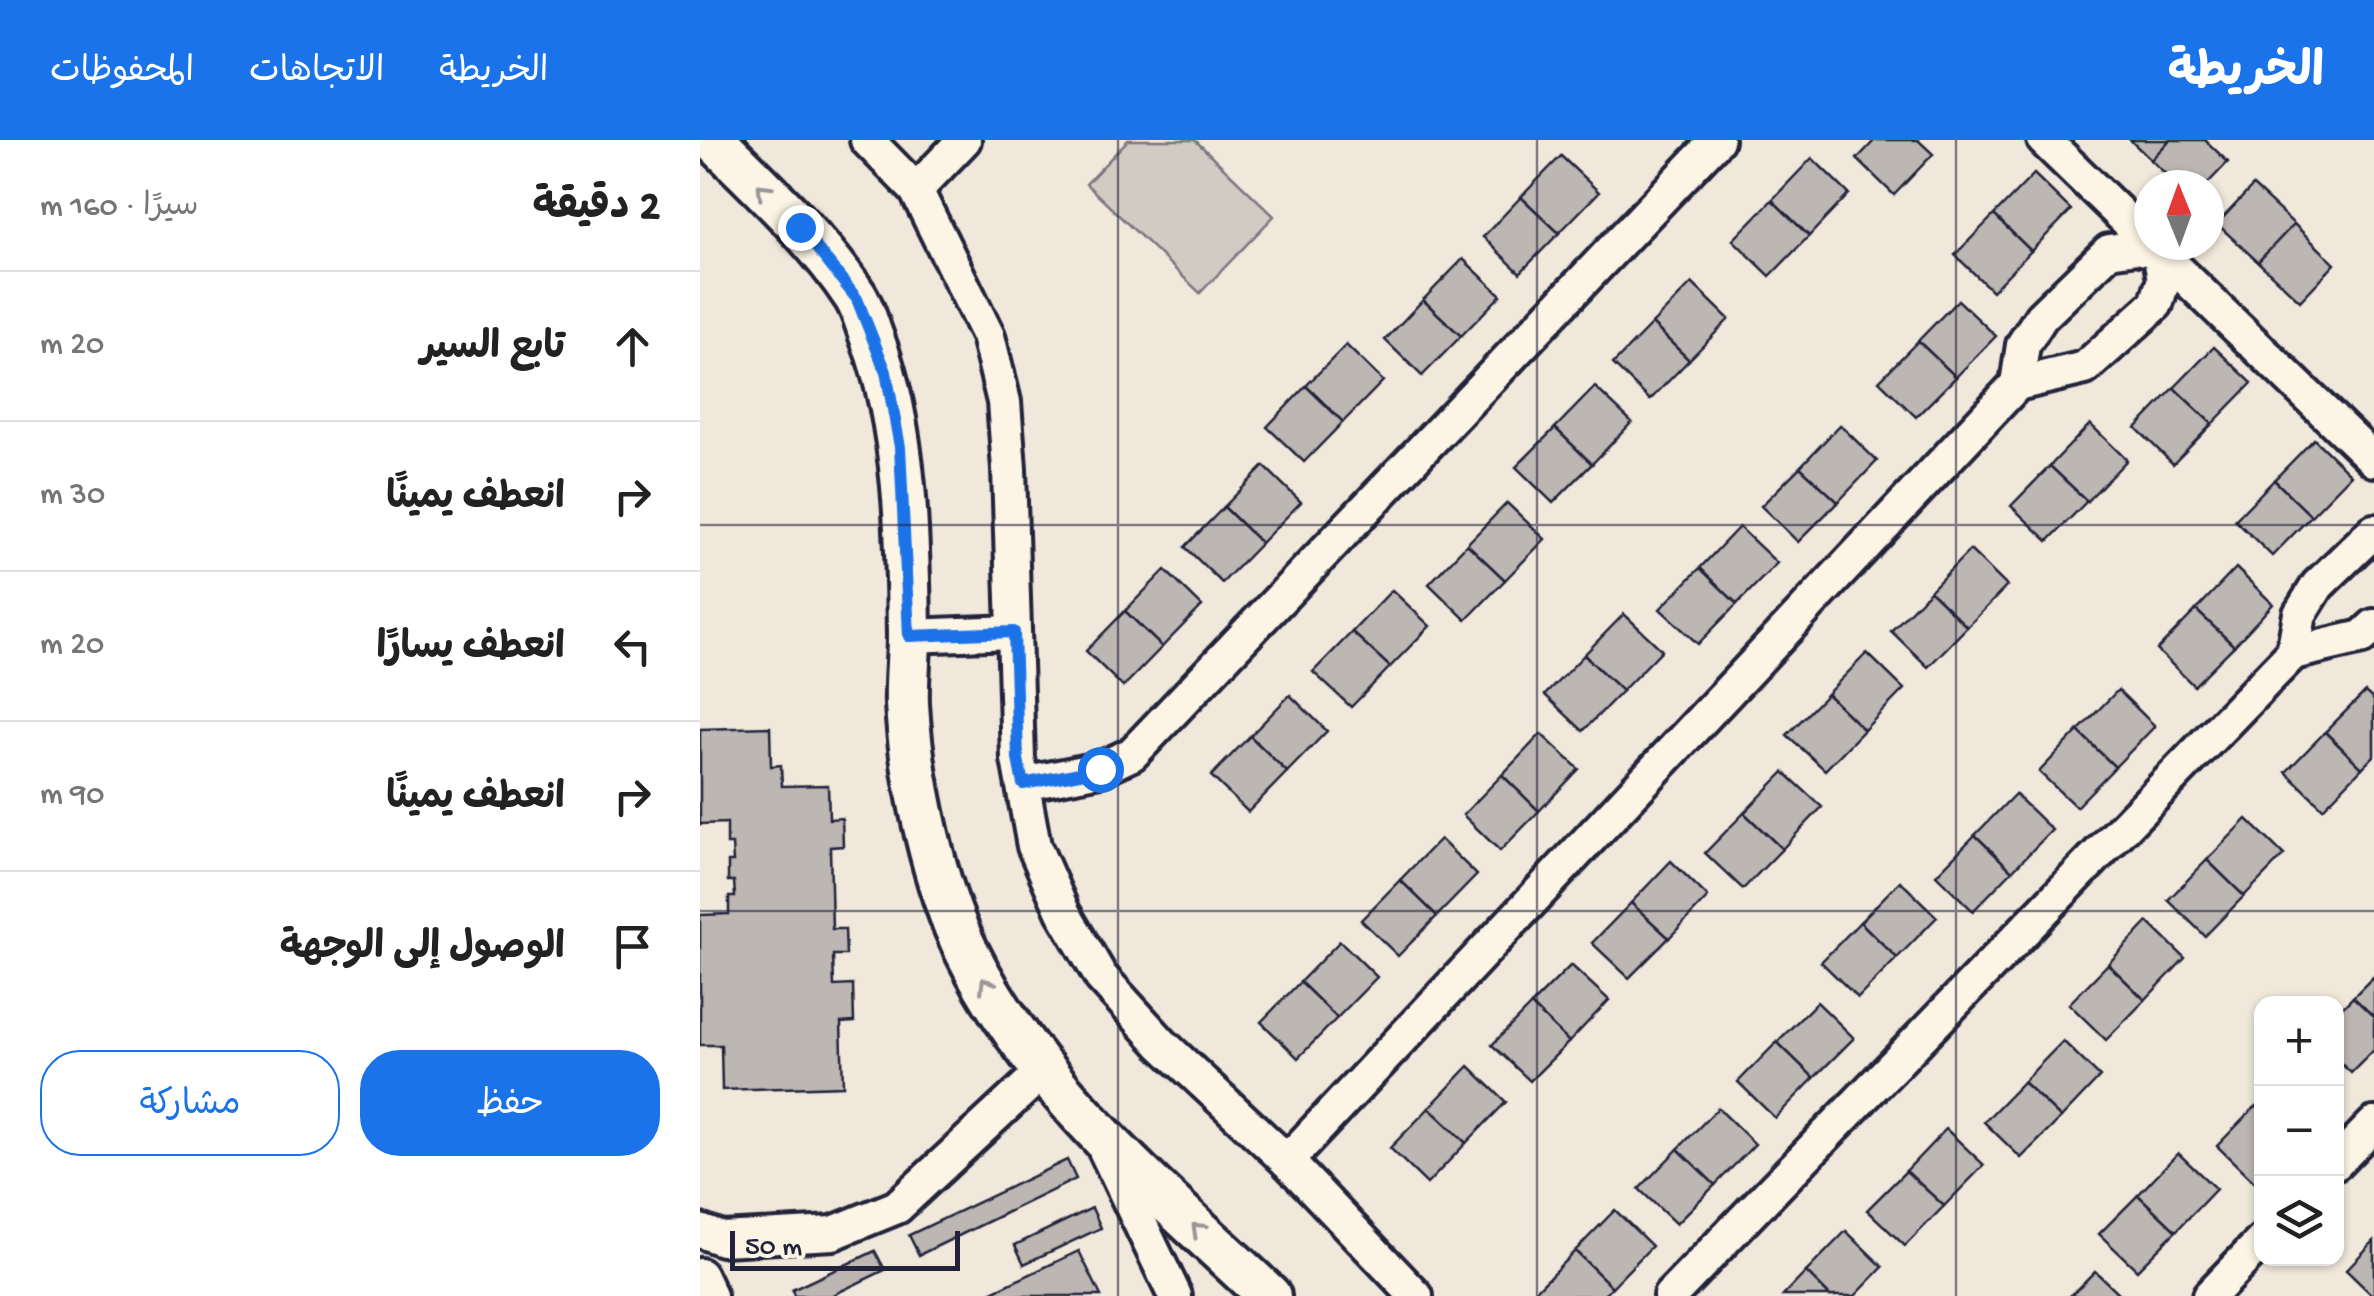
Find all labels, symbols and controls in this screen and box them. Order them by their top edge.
text: الخريطة [2168,47,2324,104]
text: المحفوظات [50,53,194,94]
text: الاتجاهات [249,53,384,94]
text: الخريطة [439,53,548,94]
north arrow [2134,170,2224,260]
one-way arrow [757,184,775,202]
text: 2 دقيقة [533,185,660,234]
text: سيرًا · 160 m [40,189,199,227]
route end [778,205,824,251]
icon: ahead [605,319,660,374]
text: 20 m [40,327,104,365]
text: تابع السير [421,328,565,372]
icon: right [605,469,660,524]
text: 30 m [40,477,105,515]
text: انعطف يمينًا [386,478,565,522]
icon: left [605,619,660,674]
text: 20 m [40,627,104,665]
text: انعطف يسارًا [376,628,565,672]
route start [1078,747,1124,793]
icon: right [605,769,660,824]
text: 90 m [40,777,105,815]
text: انعطف يمينًا [386,778,565,822]
icon: arrive [605,919,660,974]
text: الوصول إلى الوجهة [280,928,565,972]
one-way arrow [979,977,998,995]
map controls [2254,996,2344,1266]
button: + [2254,996,2344,1086]
button: مشاركة [40,1050,340,1156]
button: حفظ [360,1050,660,1156]
button: − [2254,1086,2344,1176]
button: layers [2254,1176,2344,1266]
one-way arrow [1191,1223,1210,1241]
scale bar [730,1226,960,1270]
text: 50 m [745,1232,802,1265]

